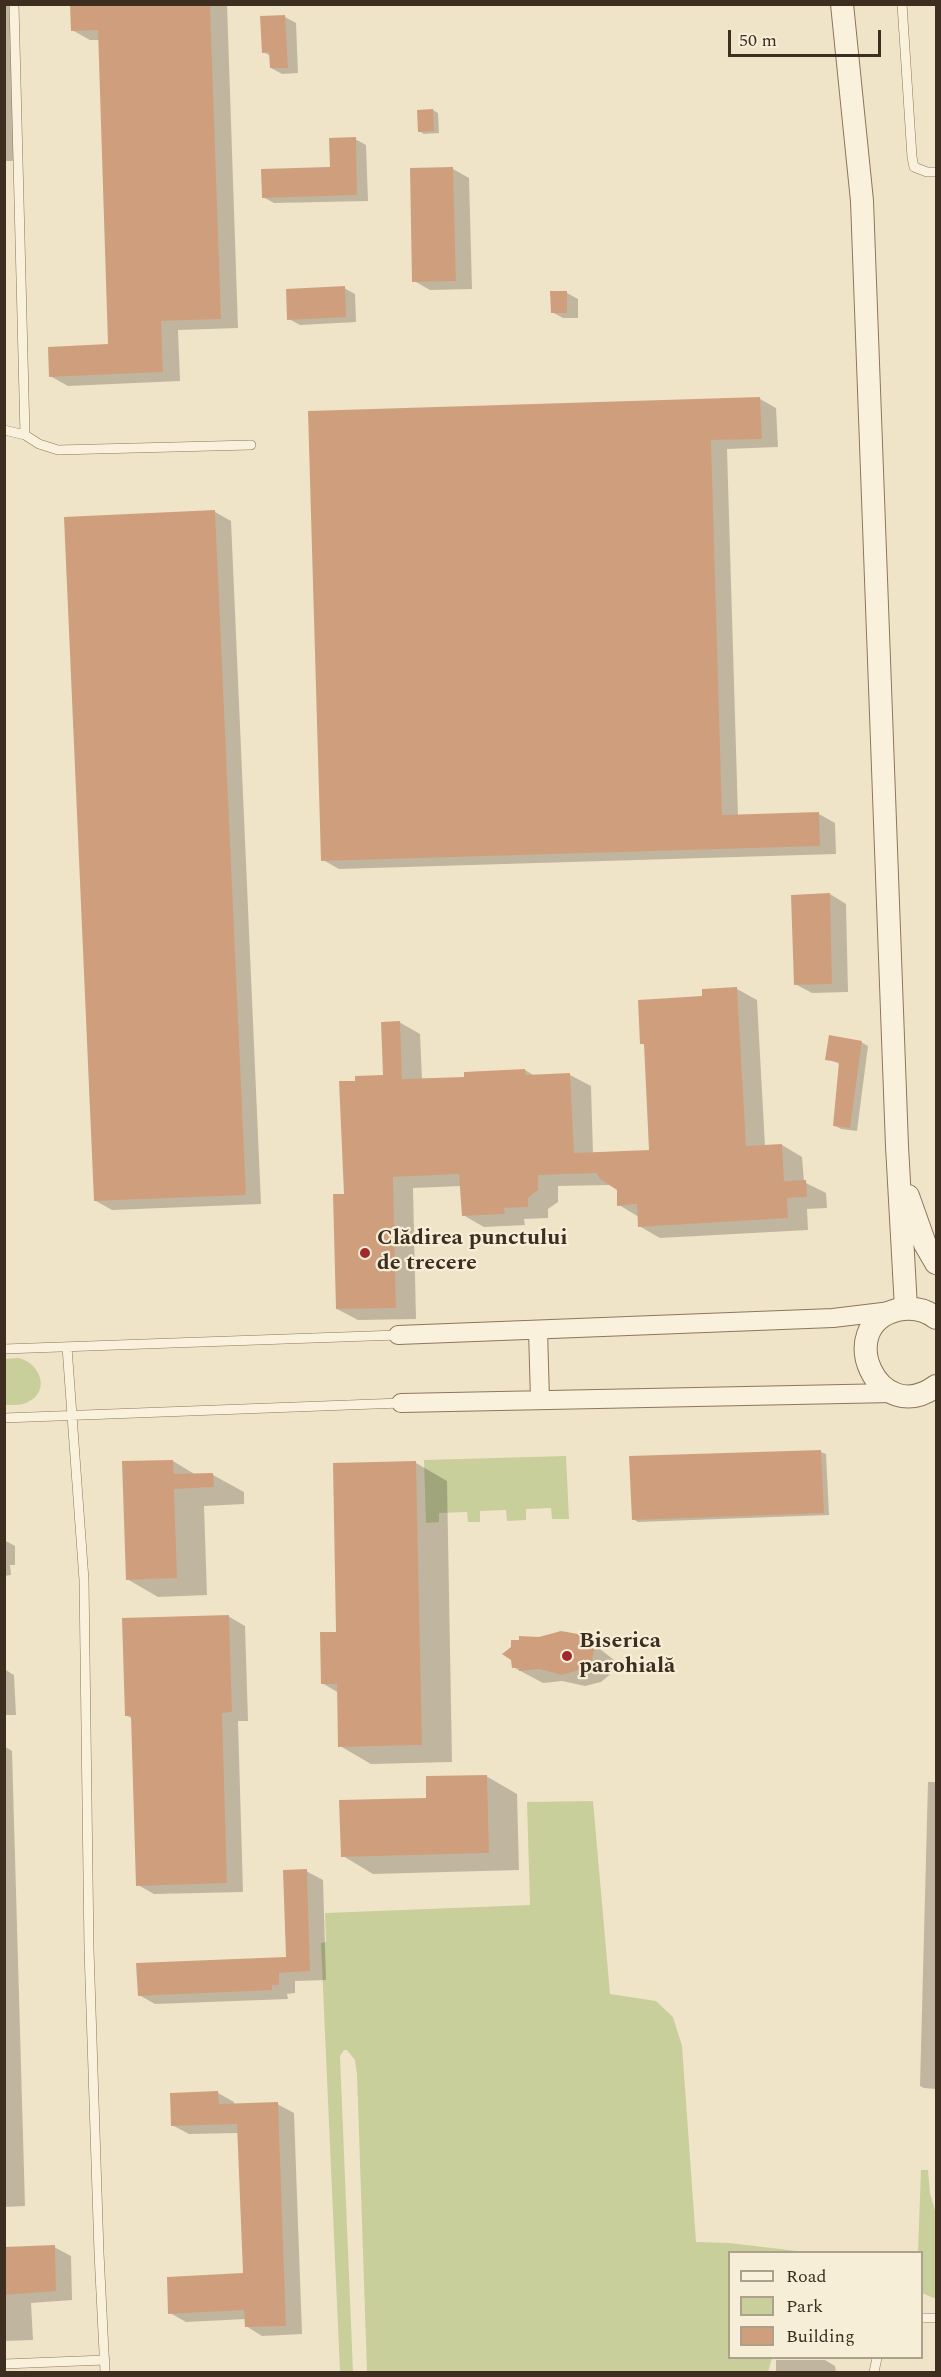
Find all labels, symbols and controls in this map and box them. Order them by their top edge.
scale bar [731,18,884,56]
text: 50 m [739,27,777,54]
place label: Clădirea punctului de trecere [377,1227,568,1278]
marker: Clădirea punctului de trecere [358,1246,372,1260]
place label: Biserica parohială [579,1630,675,1682]
marker: Biserica parohială [560,1649,574,1663]
legend [728,2251,923,2359]
text: Road [786,2263,827,2290]
text: Park [786,2293,823,2320]
text: Building [786,2323,855,2350]

